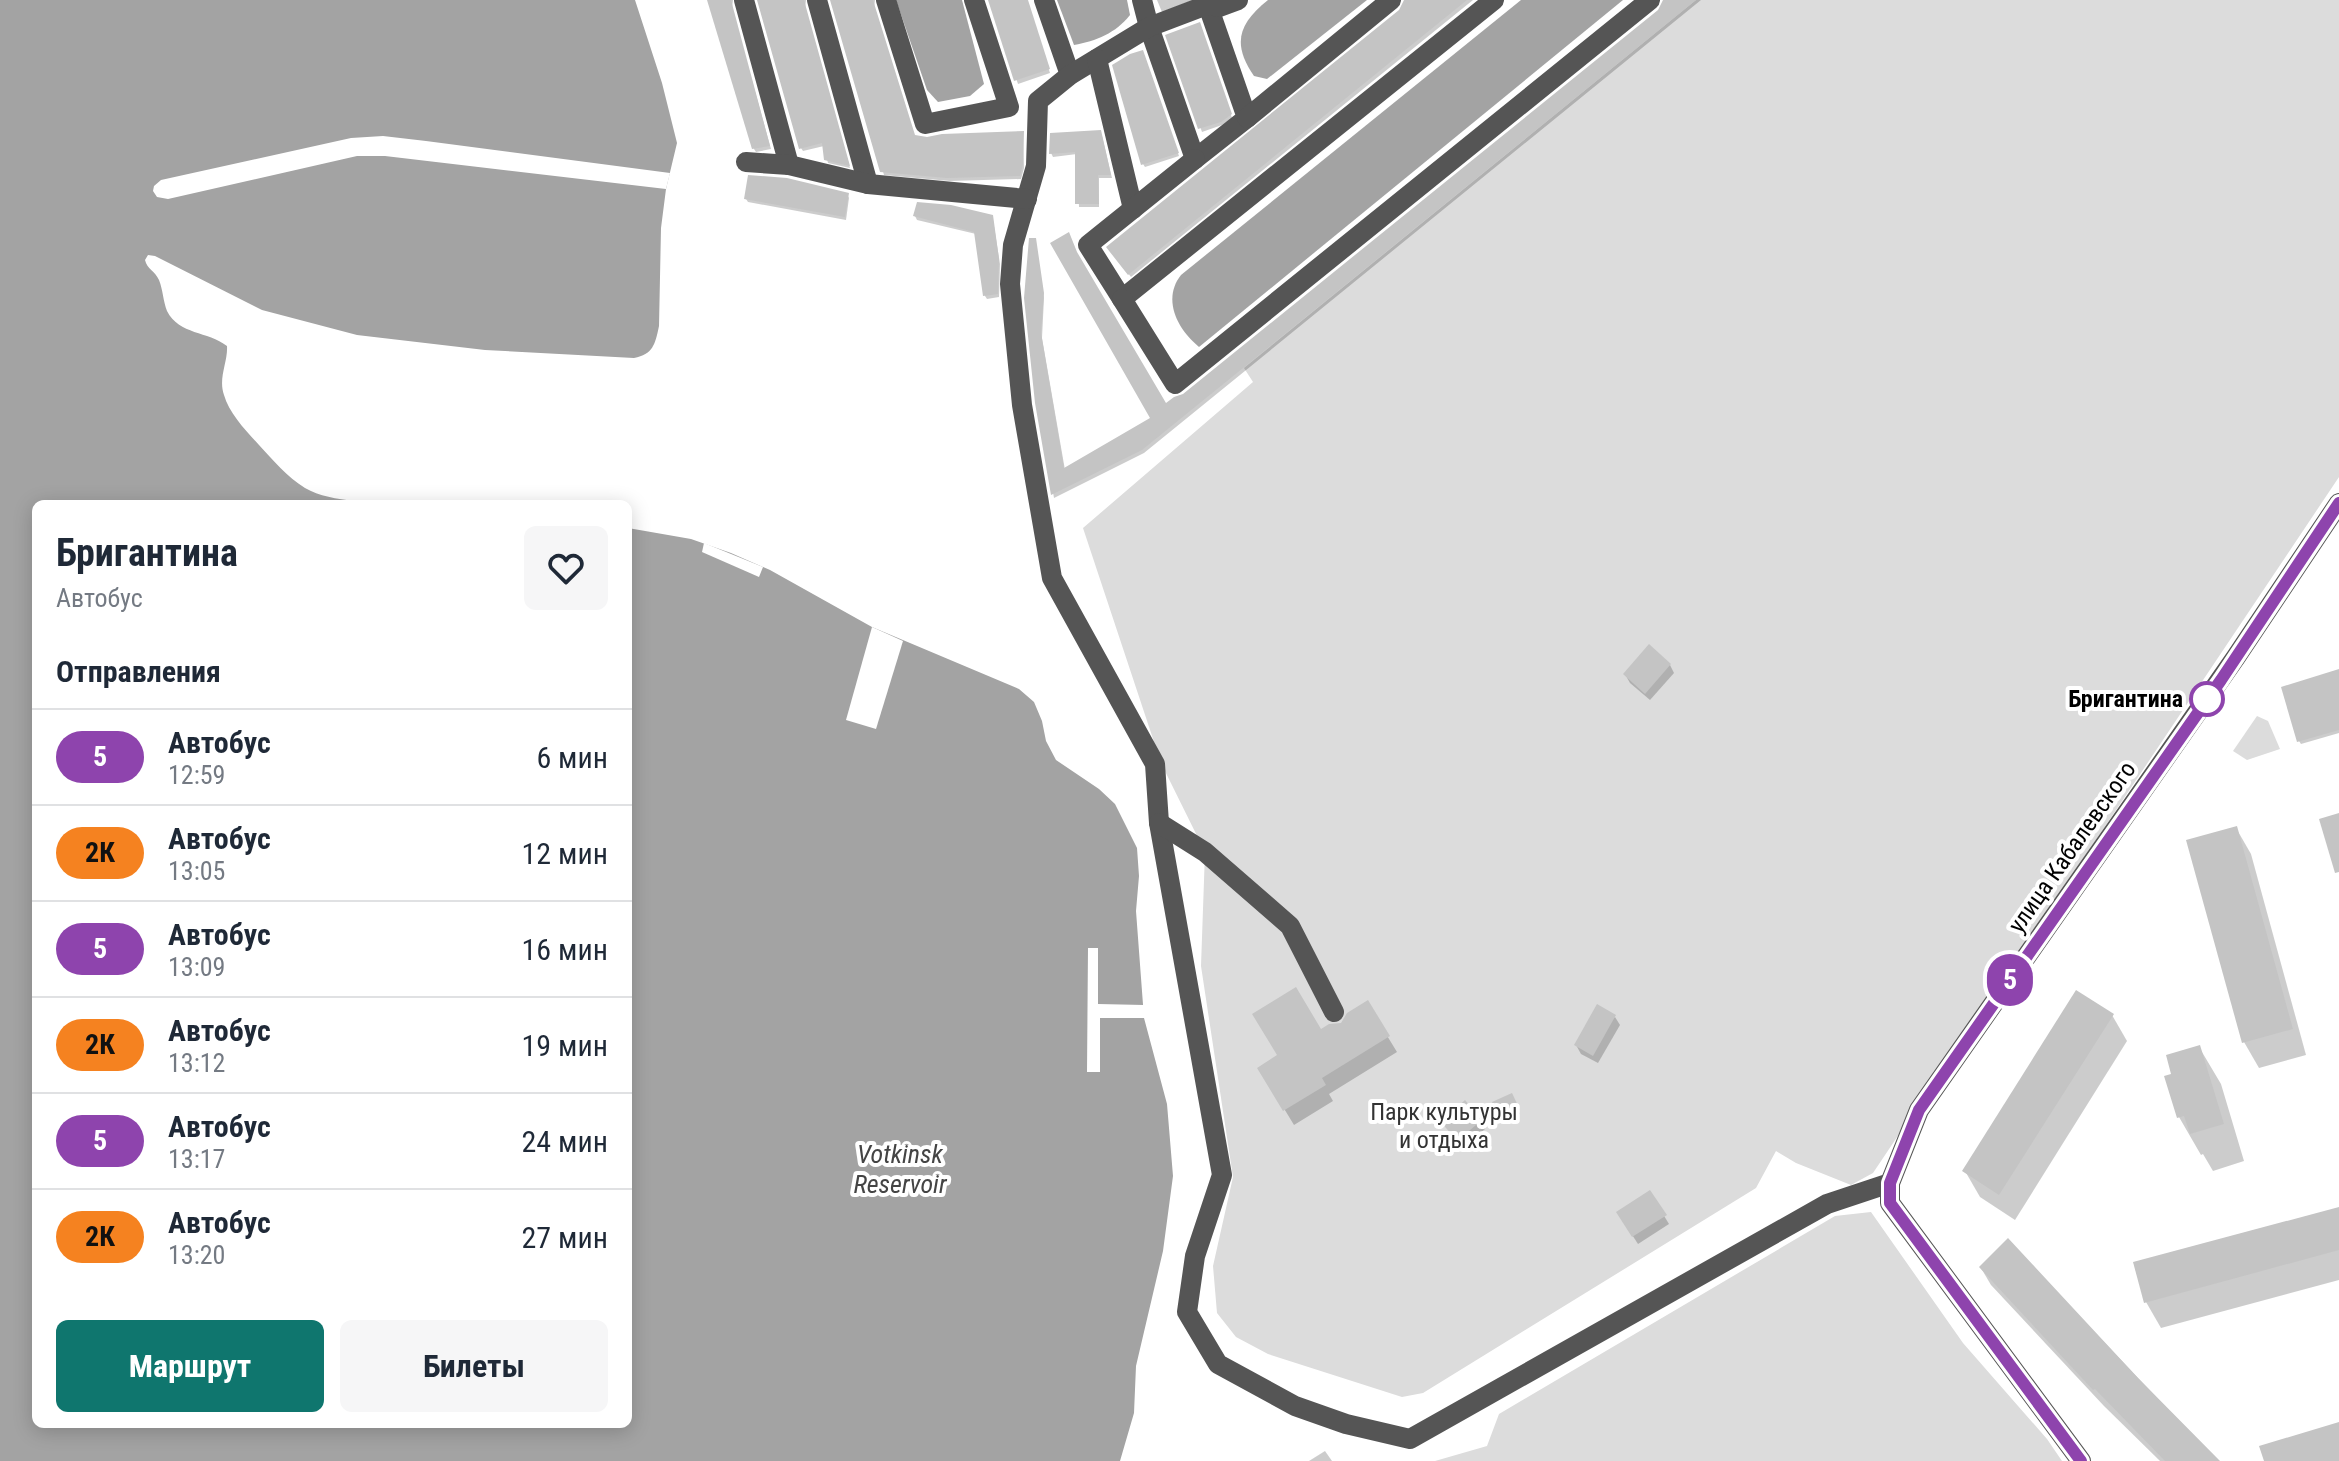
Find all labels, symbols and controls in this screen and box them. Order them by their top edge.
button: heart [524,526,608,610]
text: Бригантина [56,531,238,575]
text: Автобус [56,583,143,613]
text: Отправления [56,654,221,689]
marker: Бригантина [2190,682,2224,716]
place label: Бригантина [2068,685,2183,713]
text: Автобус [168,725,271,760]
text: 5 [93,740,107,773]
text: 6 мин [536,740,608,775]
street label: улица Кабалевского [2002,756,2142,938]
text: 12:59 [168,760,225,790]
text: Автобус [168,821,271,856]
text: 2К [85,836,115,869]
text: 12 мин [522,836,608,871]
text: 13:05 [168,856,225,886]
text: Автобус [168,917,271,952]
text: 5 [93,932,107,965]
text: 16 мин [522,932,608,967]
text: 13:09 [168,952,225,982]
line badge: 5 [1984,954,2036,1006]
text: 5 [2003,963,2017,996]
text: Автобус [168,1013,271,1048]
text: 2К [85,1028,115,1061]
text: 19 мин [522,1028,608,1063]
text: 13:12 [168,1048,225,1078]
park label: Парк культуры и отдыха [1370,1098,1518,1154]
text: Автобус [168,1109,271,1144]
text: 5 [93,1124,107,1157]
text: 24 мин [522,1124,608,1159]
water label: Votkinsk Reservoir [853,1139,948,1199]
text: 13:17 [168,1144,225,1174]
text: Автобус [168,1205,271,1240]
text: 2К [85,1220,115,1253]
text: 27 мин [522,1220,608,1255]
text: 13:20 [168,1240,225,1270]
button: Маршрут [56,1320,324,1412]
button: Билеты [340,1320,608,1412]

